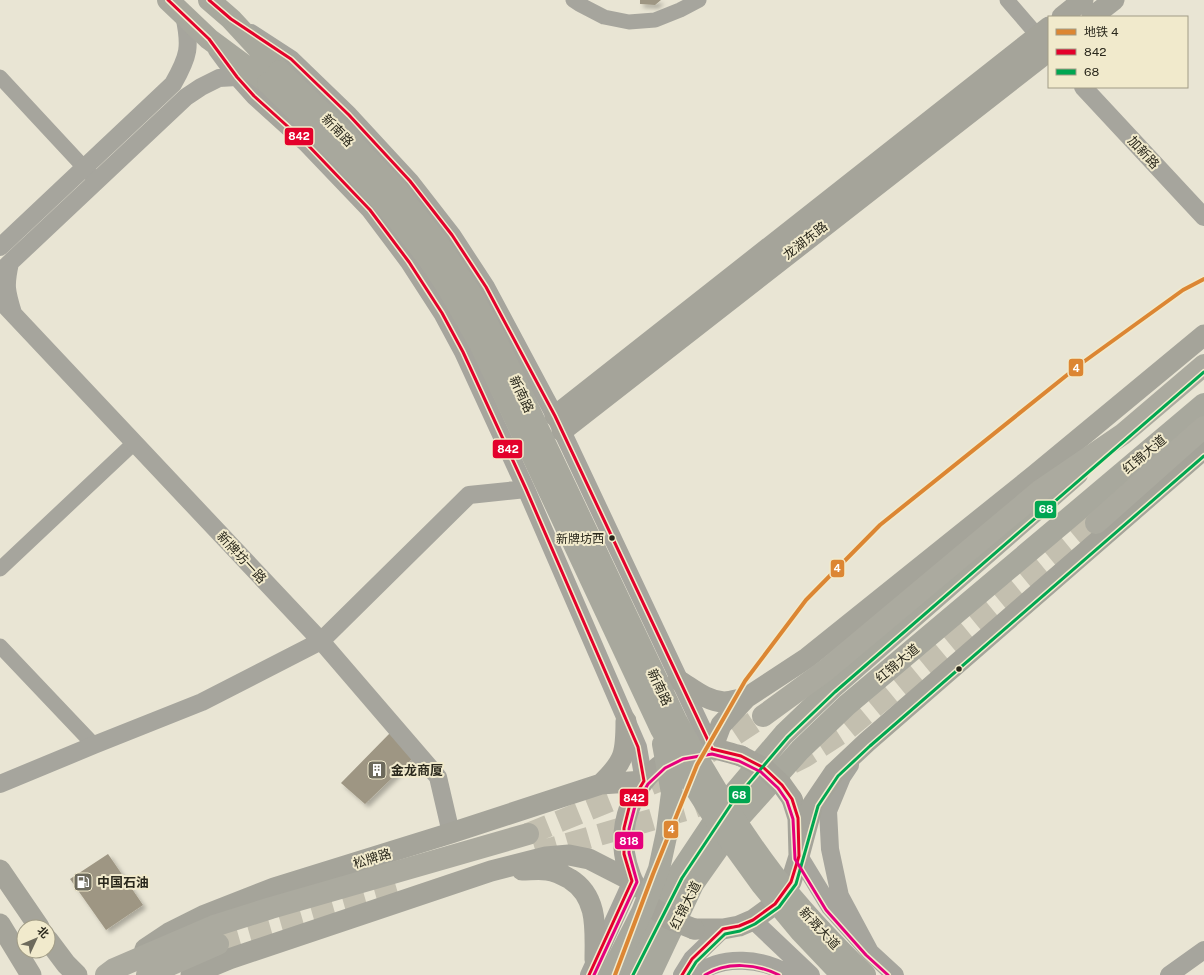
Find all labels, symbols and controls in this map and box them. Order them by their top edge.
legend [1048,16,1188,88]
text: 地铁 4 [1084,25,1119,39]
text: 842 [1084,45,1106,59]
text: 68 [1084,65,1099,79]
street label: 新南路 [319,111,357,150]
line badge: 842 [284,127,314,146]
text: 842 [288,130,310,142]
street label: 加新路 [1125,133,1162,172]
street label: 龙湖东路 [780,218,830,262]
line badge: 4 [1068,358,1084,377]
text: 4 [1072,362,1080,374]
street label: 新南路 [507,373,537,415]
street label: 红锦大道 [1120,432,1169,477]
line badge: 842 [492,439,523,459]
text: 842 [497,443,519,455]
line badge: 68 [1034,500,1057,519]
text: 68 [1039,503,1053,515]
street label: 新牌坊一路 [214,528,269,586]
place label: 新牌坊西 [556,532,604,546]
marker: 新牌坊西 [607,533,617,543]
line badge: 4 [830,559,845,578]
text: 4 [833,562,841,574]
street label: 红锦大道 [873,641,922,686]
unlabelled marker [954,664,964,674]
street label: 新南路 [645,666,675,708]
building icon: 金龙商厦 [366,759,388,781]
place label: 金龙商厦 [391,763,443,778]
line badge: 68 [728,785,751,804]
line badge: 842 [619,788,649,807]
text: 68 [732,789,746,801]
text: 842 [623,792,645,804]
line badge: 4 [663,820,679,839]
text: 4 [667,823,675,835]
line badge: 818 [614,831,644,850]
text: 818 [619,835,639,847]
street label: 松牌路 [351,846,393,871]
fuel station icon: 中国石油 [72,871,94,893]
place label: 中国石油 [97,875,149,890]
street label: 红锦大道 [667,879,704,932]
street label: 新溉大道 [796,904,843,952]
north arrow [16,919,56,959]
text: 北 [35,924,51,940]

